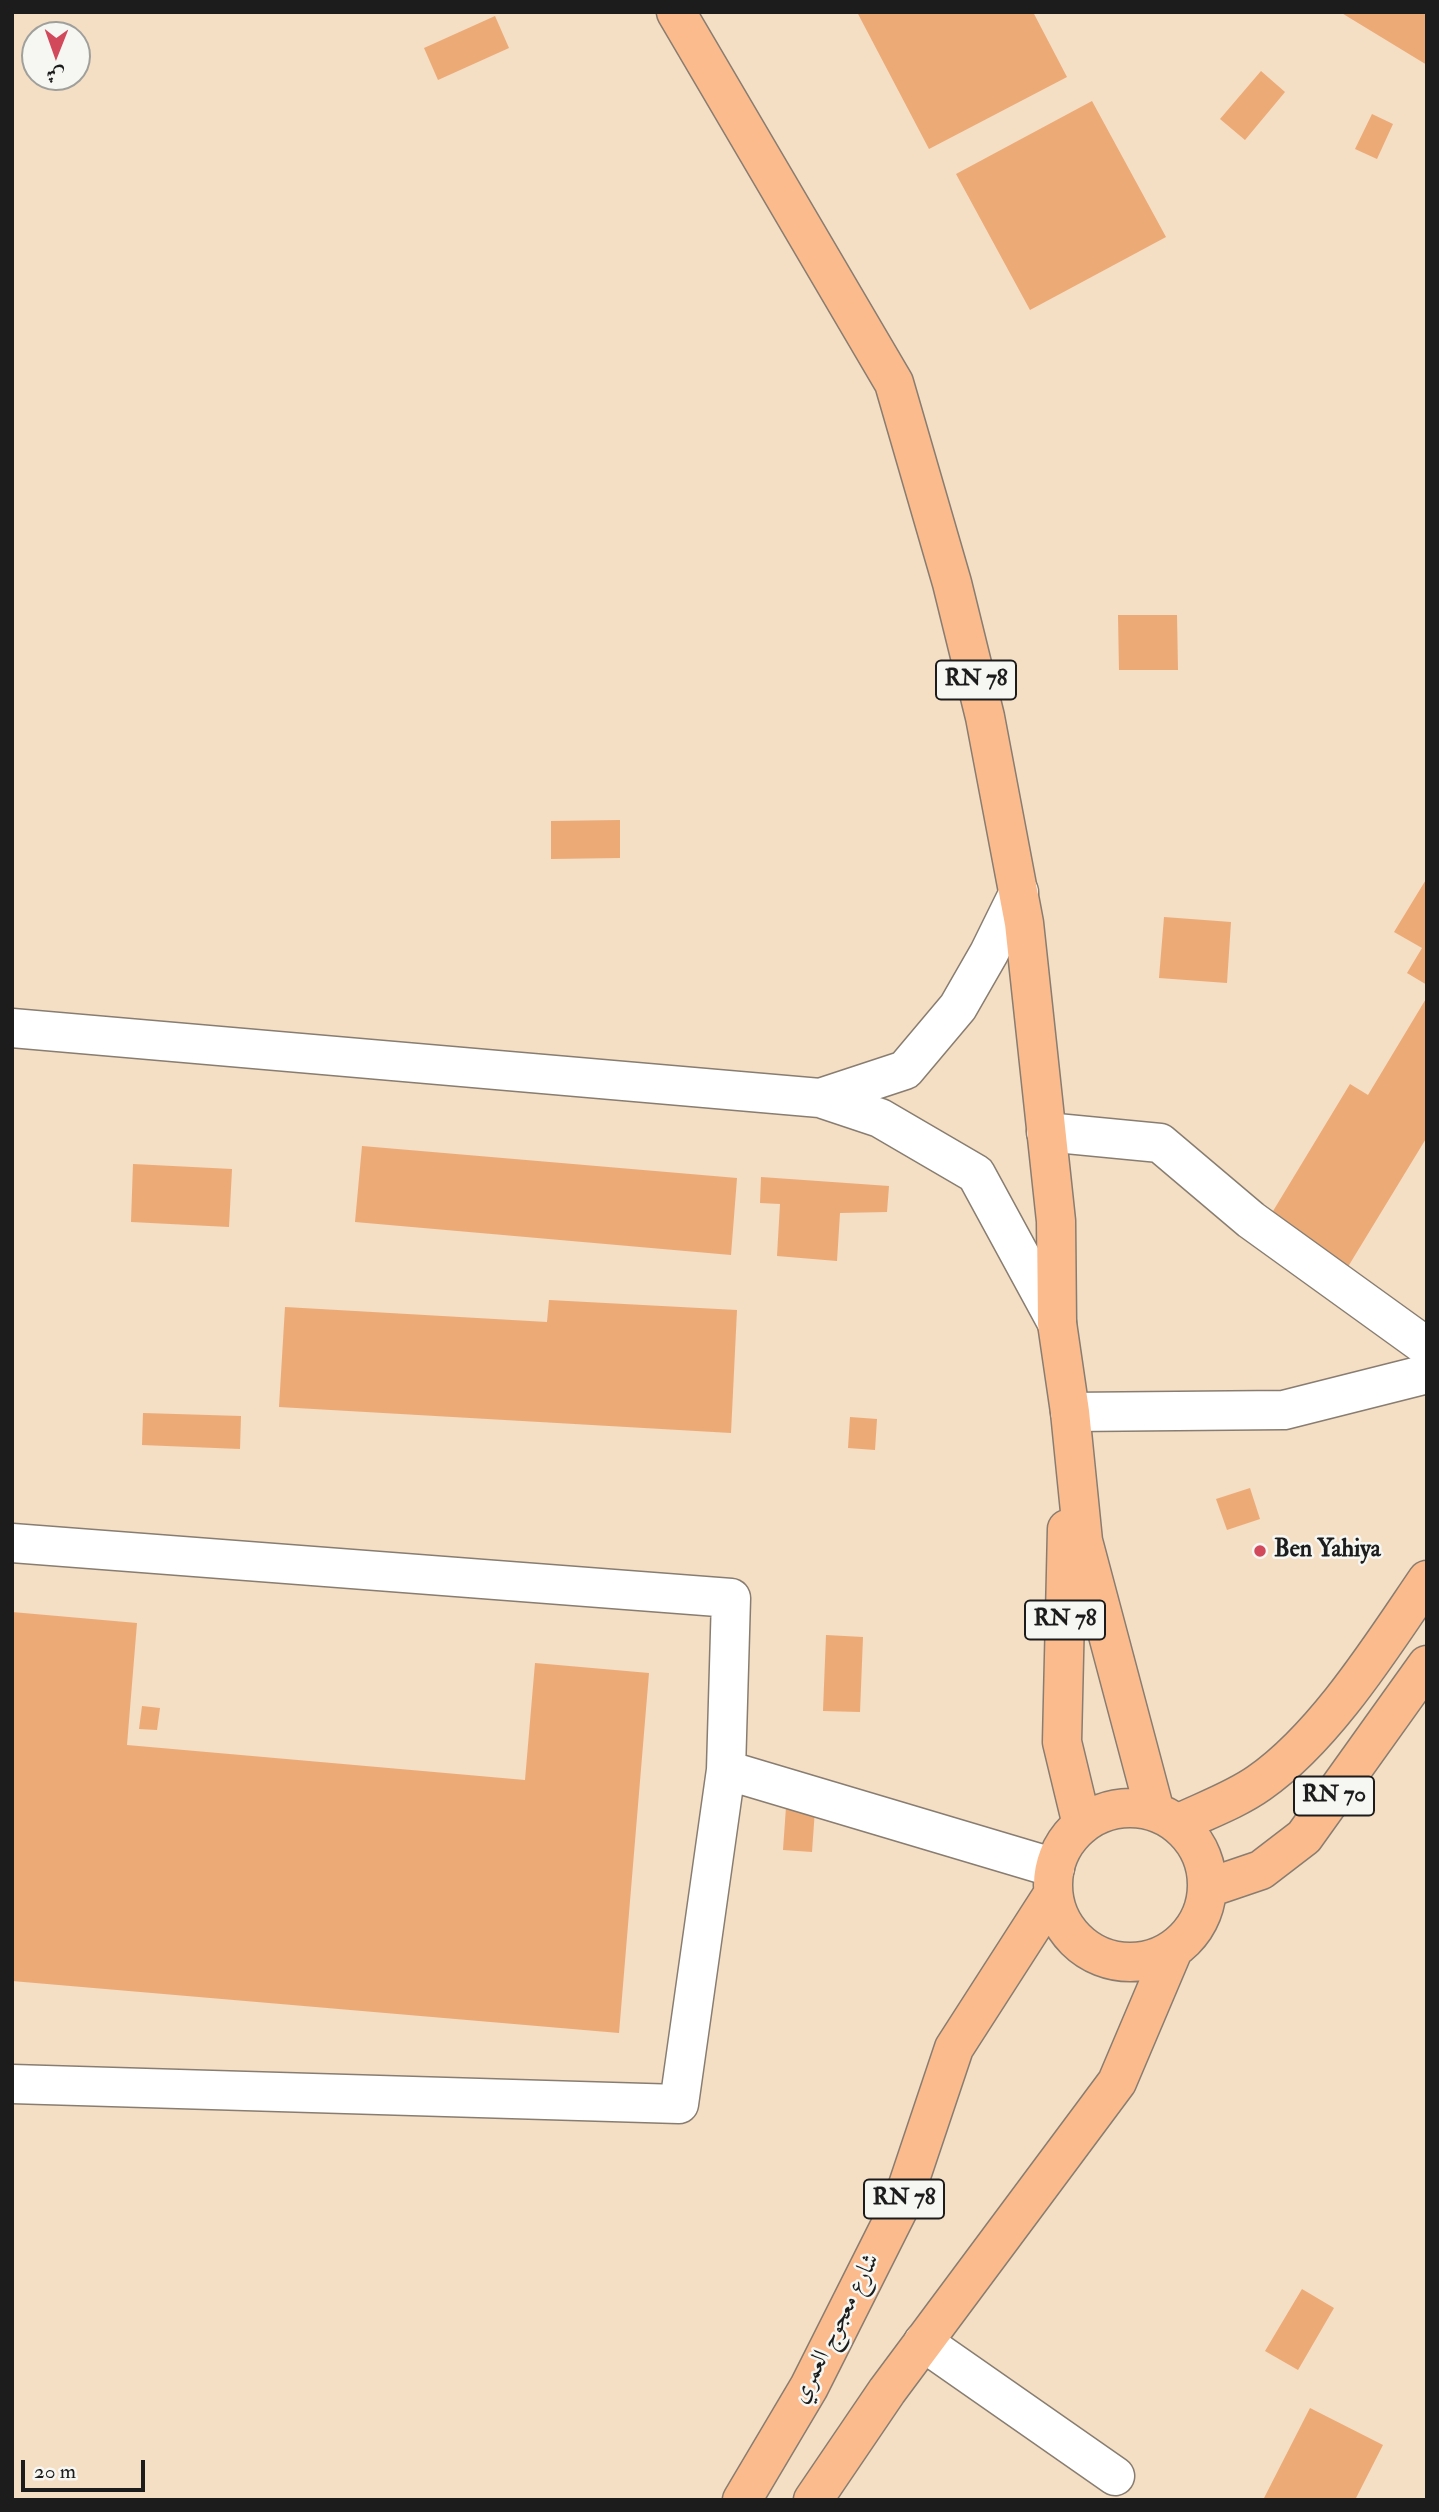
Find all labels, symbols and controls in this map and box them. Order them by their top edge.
north arrow [21,21,91,91]
text: ش [46,63,65,87]
road number: RN 78 [936,660,1016,700]
place label: Ben Yahiya [1274,1537,1381,1565]
marker: Ben Yahiya [1252,1543,1268,1559]
road number: RN 78 [1025,1600,1105,1639]
road number: RN 70 [1294,1776,1374,1815]
road number: RN 78 [864,2180,944,2218]
street label: شارع معجوج العمري [787,2249,887,2409]
scale bar [24,2446,149,2490]
text: 20 m [34,2458,76,2485]

